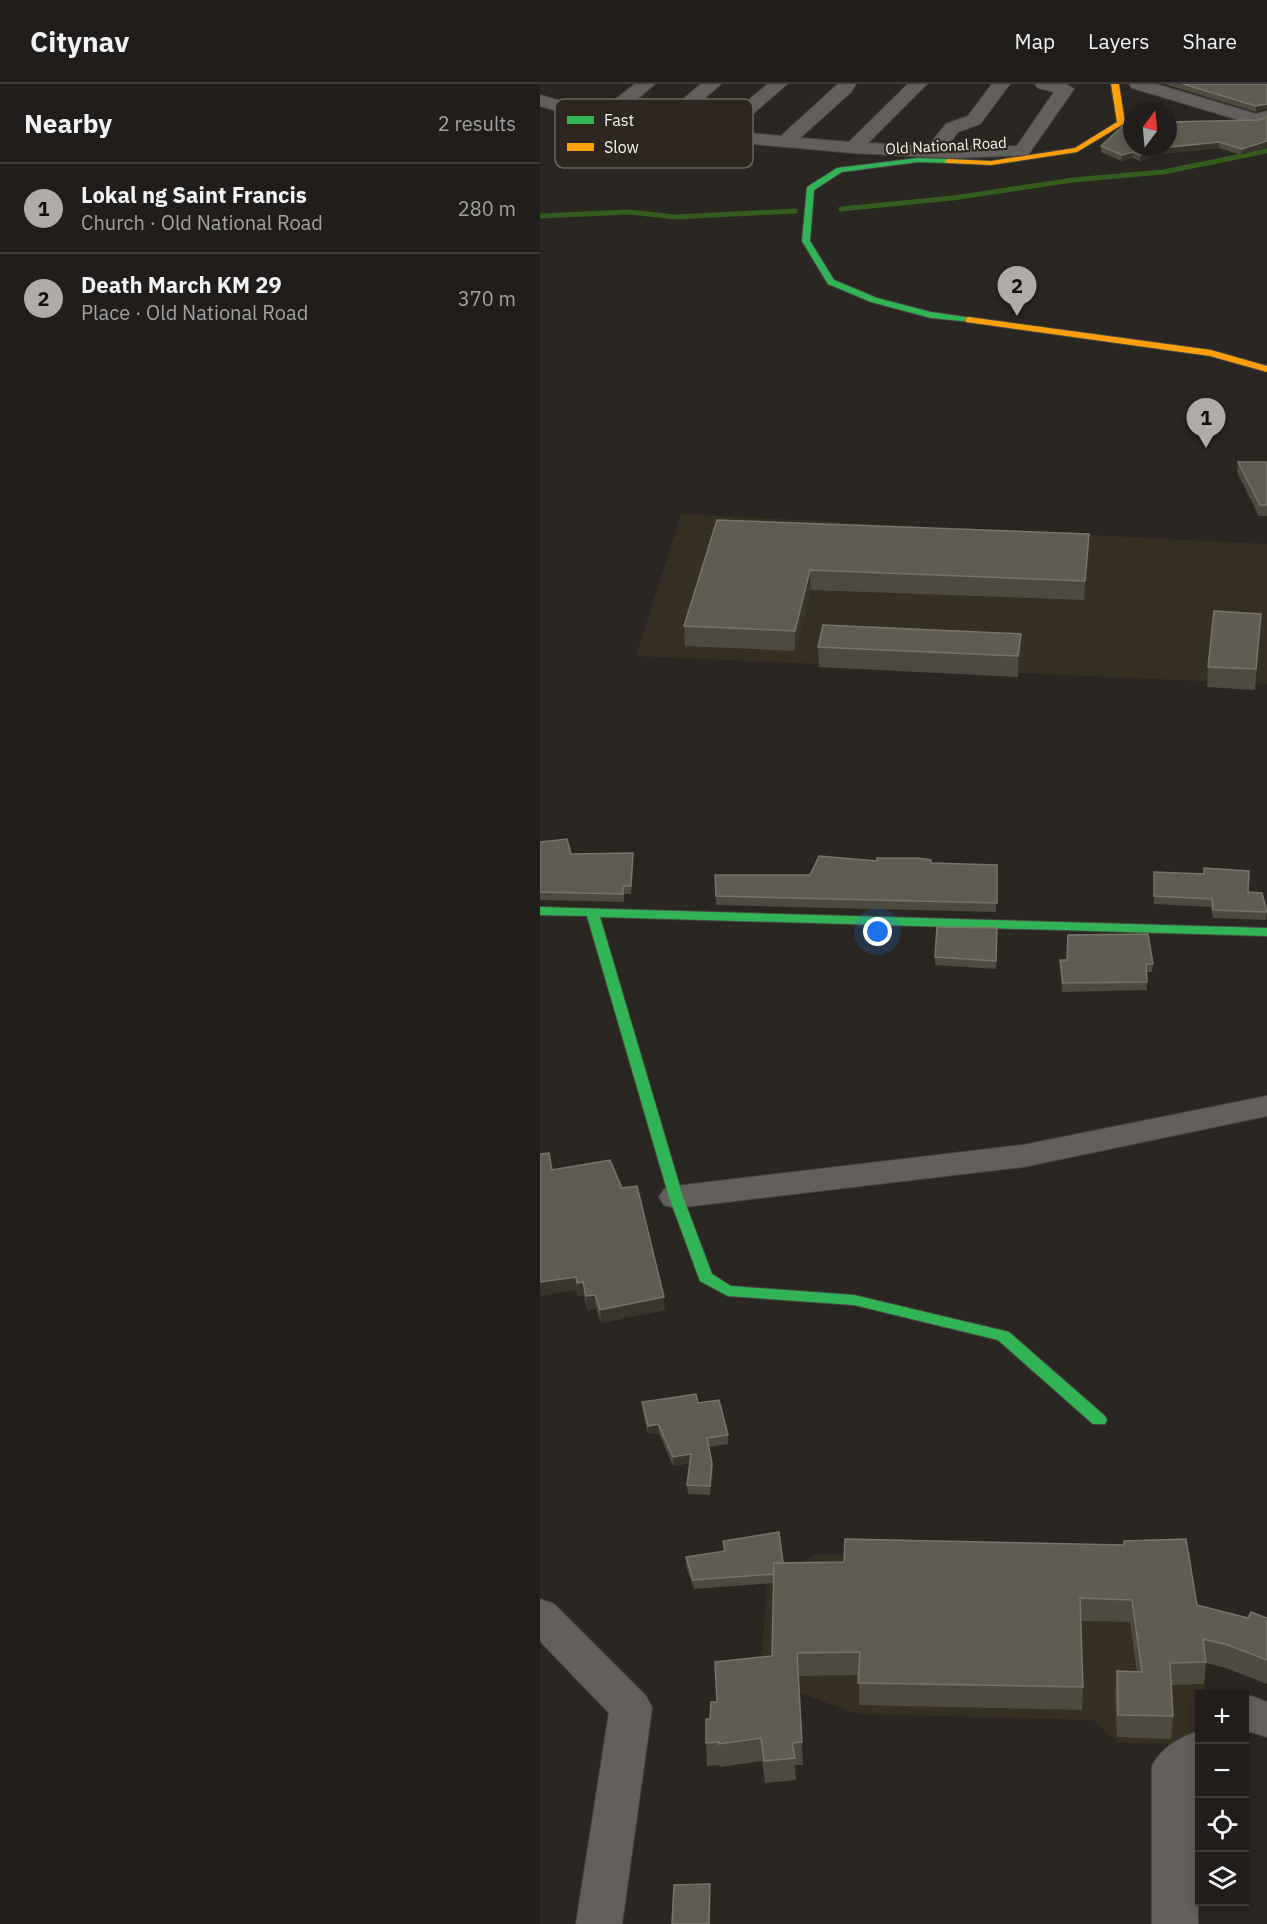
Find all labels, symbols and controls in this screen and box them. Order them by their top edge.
text: Citynav [30,23,129,60]
text: Map [1015,27,1055,55]
text: Layers [1088,27,1150,55]
text: Share [1183,27,1237,55]
legend [555,99,753,168]
north arrow [1123,102,1177,156]
text: Nearby [24,106,112,140]
text: 2 results [438,110,516,137]
text: Fast [604,110,634,130]
street label: Old National Road [885,133,1007,158]
text: Slow [604,137,639,157]
text: Lokal ng Saint Francis [81,180,307,209]
text: 1 [38,195,50,222]
text: 280 m [458,195,516,222]
text: Church · Old National Road [81,209,323,236]
pin: 2 [998,266,1036,316]
text: Death March KM 29 [81,270,282,299]
text: 2 [38,285,50,312]
text: 370 m [458,285,516,312]
text: Place · Old National Road [81,299,308,326]
pin: 1 [1186,398,1226,448]
your location [863,917,892,946]
map controls [1195,1690,1249,1906]
button: + [1195,1690,1249,1744]
button: − [1195,1744,1249,1798]
button: locate [1195,1798,1249,1852]
button: layers [1195,1852,1249,1906]

